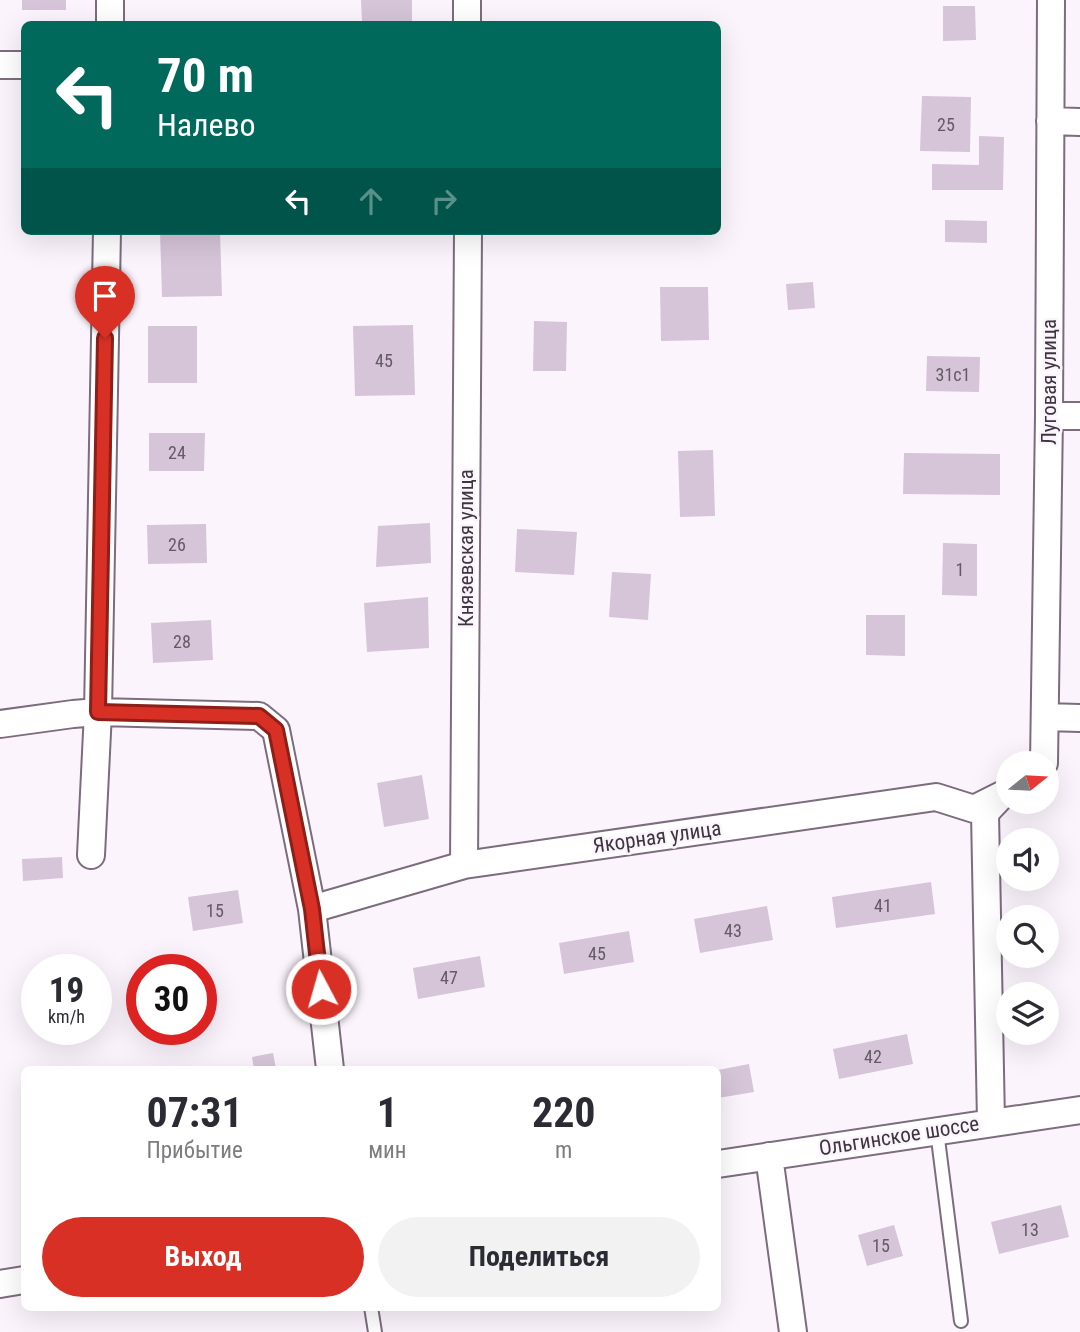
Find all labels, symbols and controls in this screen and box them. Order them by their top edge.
text: 70 m [157,47,254,104]
icon: left [42,49,133,140]
text: Налево [157,106,256,144]
house number: 25 [937,114,955,135]
icon: left [279,182,317,220]
icon: ahead [352,182,390,220]
icon: right [425,182,463,220]
pin [75,266,135,338]
icon: arrive [86,277,124,315]
street label: Луговая улица [1037,319,1061,445]
house number: 45 [375,350,393,371]
house number: 31с1 [936,364,970,385]
house number: 24 [168,442,186,463]
street label: Князевская улица [454,469,478,627]
house number: 26 [168,534,186,555]
house number: 1 [956,559,964,580]
house number: 28 [173,631,191,652]
north arrow [996,751,1059,814]
map controls [996,751,1059,1045]
street label: Якорная улица [591,816,723,858]
button: sound [996,828,1059,891]
house number: 41 [874,895,892,916]
house number: 15 [206,900,224,921]
button: search [996,905,1059,968]
house number: 43 [724,920,742,941]
house number: 45 [588,943,606,964]
position arrow [284,952,358,1026]
speed limit sign: 30 [126,954,217,1045]
house number: 47 [440,967,458,988]
text: 19 [49,970,84,1011]
button: layers [996,982,1059,1045]
text: km/h [48,1006,85,1027]
house number: 42 [864,1046,882,1067]
text: 07:31 [146,1088,243,1137]
text: 1 [377,1088,398,1137]
text: 220 [532,1088,596,1137]
street label: Ольгинское шоссе [817,1111,981,1161]
text: Прибытие [146,1137,243,1164]
text: мин [368,1137,407,1164]
text: m [555,1137,572,1164]
button: Выход [42,1217,364,1297]
button: Поделиться [378,1217,700,1297]
house number: 13 [1021,1219,1039,1240]
house number: 15 [872,1235,890,1256]

